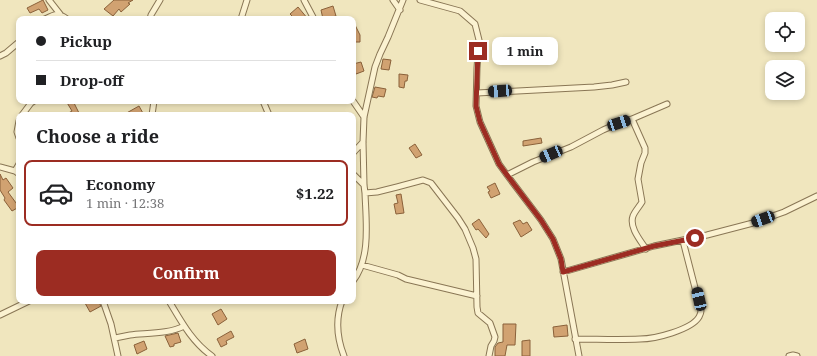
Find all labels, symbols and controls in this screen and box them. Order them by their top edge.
map controls [765,12,805,100]
button: locate [765,12,805,52]
text: Pickup [60,31,112,51]
callout: 1 min [492,37,558,65]
route end [469,42,487,60]
text: 1 min [507,42,543,60]
button: layers [765,60,805,100]
text: Drop-off [60,70,124,90]
car [488,84,512,98]
car [606,114,632,132]
text: Choose a ride [36,124,159,148]
car [538,144,564,164]
text: Economy [86,174,155,194]
icon: car [38,175,74,211]
text: $1.22 [296,183,334,203]
text: 1 min · 12:38 [86,194,164,212]
car [750,209,776,229]
route start [686,229,704,247]
button: Confirm [36,250,336,296]
car [690,286,708,312]

